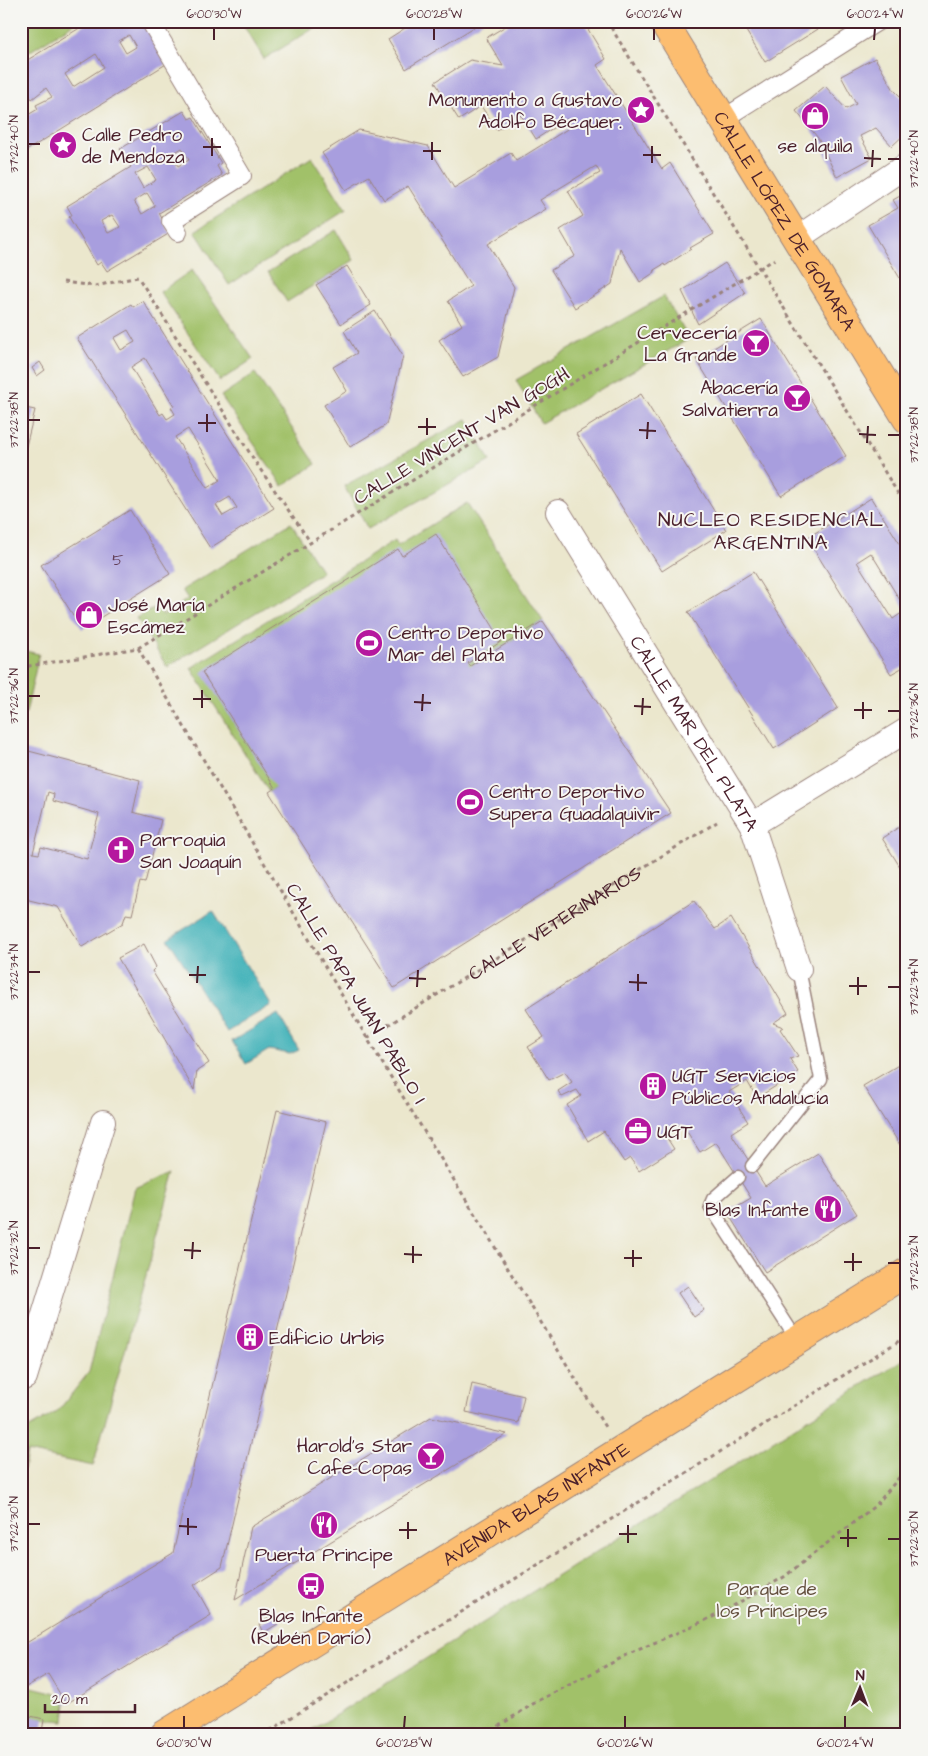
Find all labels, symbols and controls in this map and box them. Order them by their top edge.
text: 6°00'30"W [186,6,242,23]
text: 6°00'28"W [406,6,463,23]
text: 6°00'26"W [626,6,683,23]
text: 6°00'24"W [847,6,904,23]
place label: Monumento a Gustavo Adolfo Bécquer. [428,87,622,136]
place icon: Monumento a Gustavo Adolfo Bécquer. [626,95,656,125]
shop icon: se alquila [800,101,830,131]
street label: CALLE LÓPEZ DE GOMARA [706,106,862,336]
text: 37°22'40"N [6,115,23,173]
place label: Calle Pedro de Mendoza [82,122,185,171]
place icon: Calle Pedro de Mendoza [48,130,78,160]
text: 37°22'40"N [906,130,923,188]
place label: se alquila [777,133,853,160]
place label: Cervecería La Grande [637,320,737,369]
bar icon: Cervecería La Grande [741,328,771,358]
street label: CALLE VINCENT VAN GOGH [349,361,575,512]
place label: Abacería Salvatierra [682,375,778,424]
bar icon: Abacería Salvatierra [782,383,812,413]
text: 37°22'38"N [6,392,23,448]
text: 37°22'38"N [906,407,923,463]
district label: NUCLEO RESIDENCIAL ARGENTINA [658,506,884,557]
house number: 5 [112,549,124,571]
place label: José María Escámez [108,592,205,641]
shop icon: José María Escámez [74,600,104,630]
place label: Centro Deportivo Mar del Plata [388,620,543,669]
sports icon: Centro Deportivo Mar del Plata [354,628,384,658]
street label: CALLE MAR DEL PLATA [623,631,765,837]
text: 37°22'36"N [6,668,23,724]
text: 37°22'36"N [906,683,923,739]
place label: Centro Deportivo Supera Guadalquivir [489,779,660,828]
sports icon: Centro Deportivo Supera Guadalquivir [455,787,485,817]
place label: Parroquia San Joaquín [140,827,241,876]
church icon: Parroquia San Joaquín [106,835,136,865]
street label: CALLE VETERINARIOS [463,860,647,987]
street label: CALLE PAPA JUAN PABLO I [279,878,433,1109]
text: 37°22'34"N [6,943,23,1000]
text: 37°22'34"N [906,958,923,1015]
place label: UGT Servicios Públicos Andalucía [672,1063,829,1112]
building icon: UGT Servicios Públicos Andalucía [638,1071,668,1101]
office icon: UGT [623,1116,653,1146]
place label: UGT [657,1119,693,1146]
restaurant icon: Blas Infante [813,1194,843,1224]
place label: Blas Infante [705,1197,809,1224]
text: 37°22'32"N [6,1220,23,1276]
text: 37°22'32"N [906,1235,923,1291]
building icon: Edificio Urbis [235,1322,265,1352]
place label: Edificio Urbis [269,1325,384,1352]
place label: Harold's Star Cafe-Copas [297,1433,413,1482]
street label: AVENIDA BLAS INFANTE [438,1436,635,1573]
bar icon: Harold's Star Cafe-Copas [416,1441,446,1471]
text: 37°22'30"N [6,1496,23,1552]
restaurant icon: Puerta Principe [309,1510,339,1540]
text: 37°22'30"N [906,1511,923,1567]
place label: Puerta Principe [255,1542,393,1569]
bus stop icon: Blas Infante (Rubén Darío) [296,1571,326,1601]
park label: Parque de los Príncipes [716,1576,828,1625]
place label: Blas Infante (Rubén Darío) [251,1603,371,1652]
north arrow [836,1664,886,1714]
text: N [856,1666,865,1686]
scale bar [45,1681,135,1713]
text: 20 m [52,1689,88,1710]
text: 6°00'30"W [156,1735,212,1752]
text: 6°00'28"W [376,1735,433,1752]
text: 6°00'26"W [597,1735,654,1752]
text: 6°00'24"W [817,1735,874,1752]

